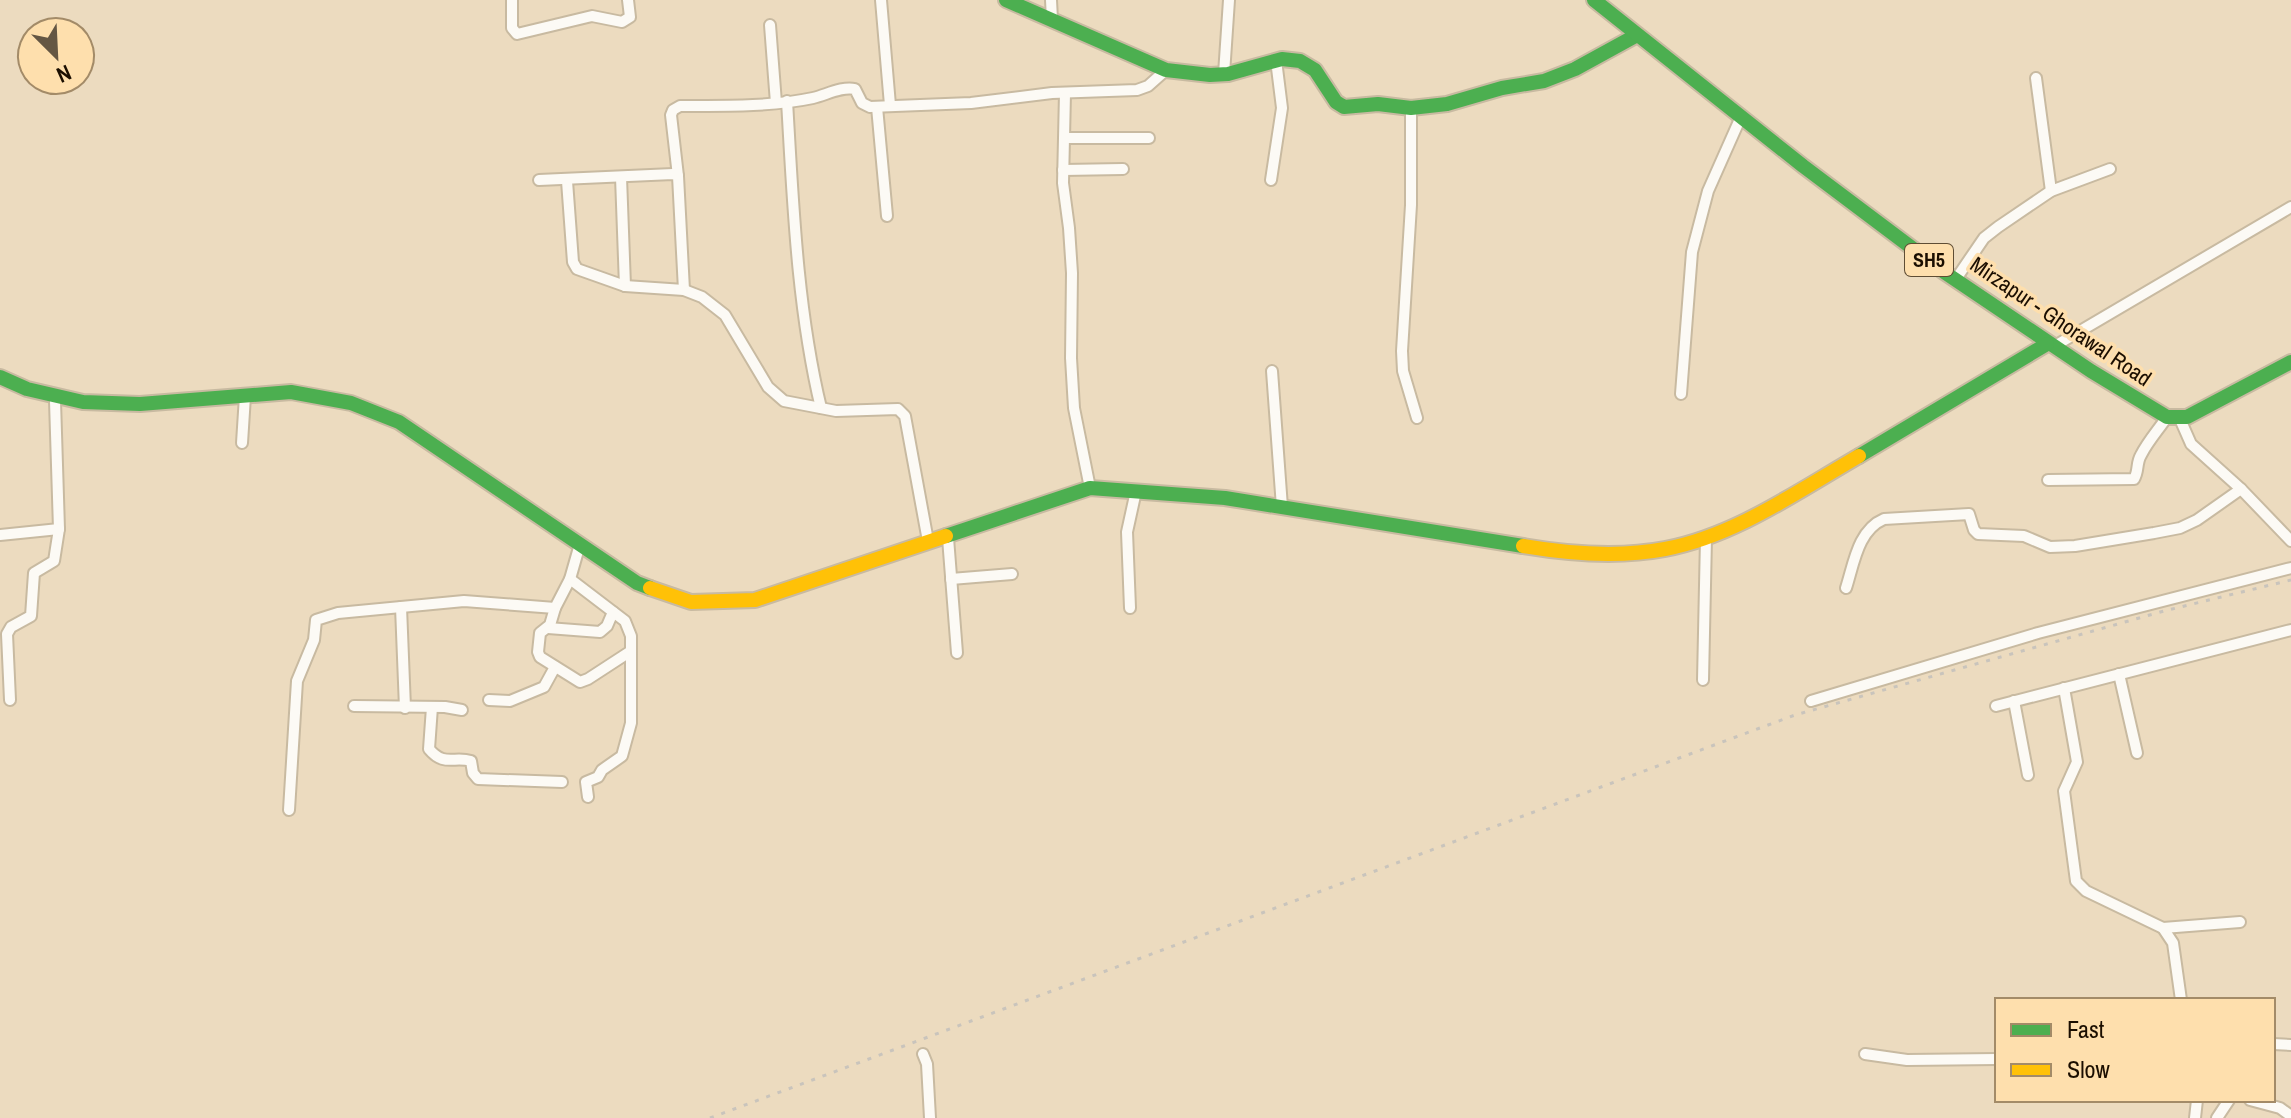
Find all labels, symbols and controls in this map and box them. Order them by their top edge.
north arrow [16,16,96,96]
text: N [52,58,76,91]
road number: SH5 [1905,244,1953,276]
street label: Mirzapur - Ghorawal Road [1965,249,2157,393]
legend [1995,998,2275,1102]
text: Fast [2067,1013,2105,1045]
text: Slow [2067,1053,2110,1085]

